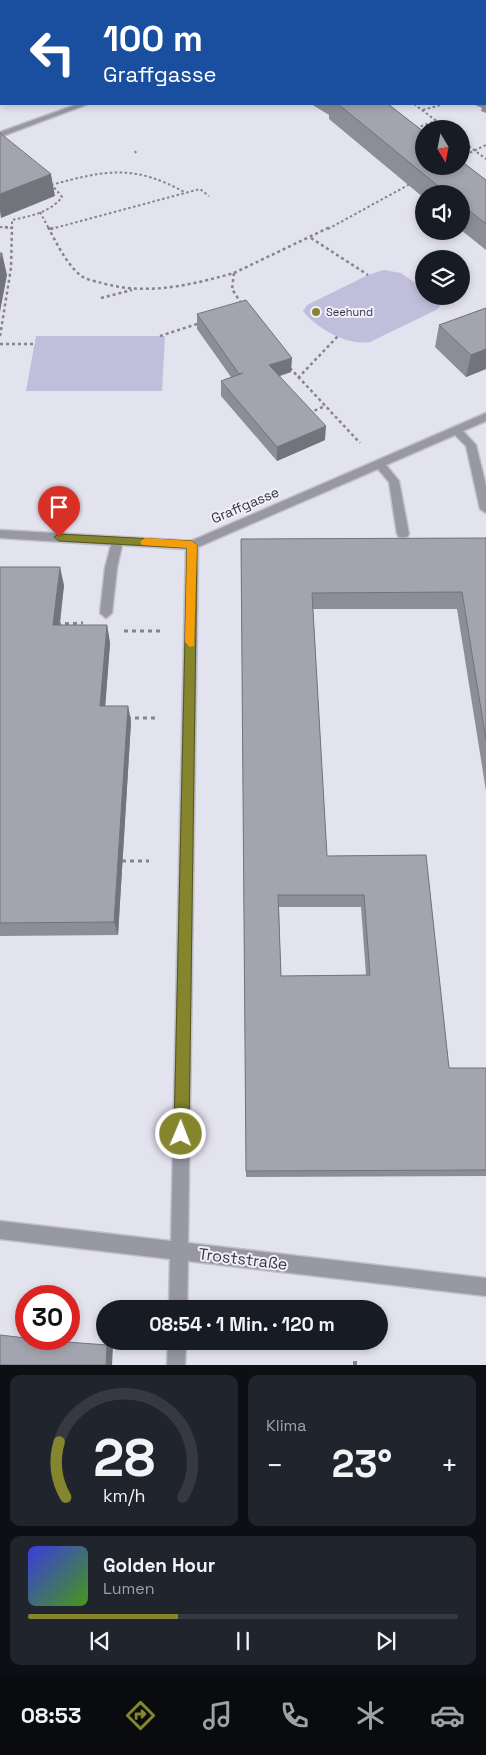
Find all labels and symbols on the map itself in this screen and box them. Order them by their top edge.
north arrow [415,120,470,175]
place label: Seehund [326,305,373,319]
marker: Seehund [310,306,322,318]
street label: Graffgasse [208,483,282,527]
pin [38,486,80,537]
position arrow [154,1107,206,1159]
street label: Troststraße [197,1243,289,1275]
speed limit sign: 30 [15,1285,80,1350]

